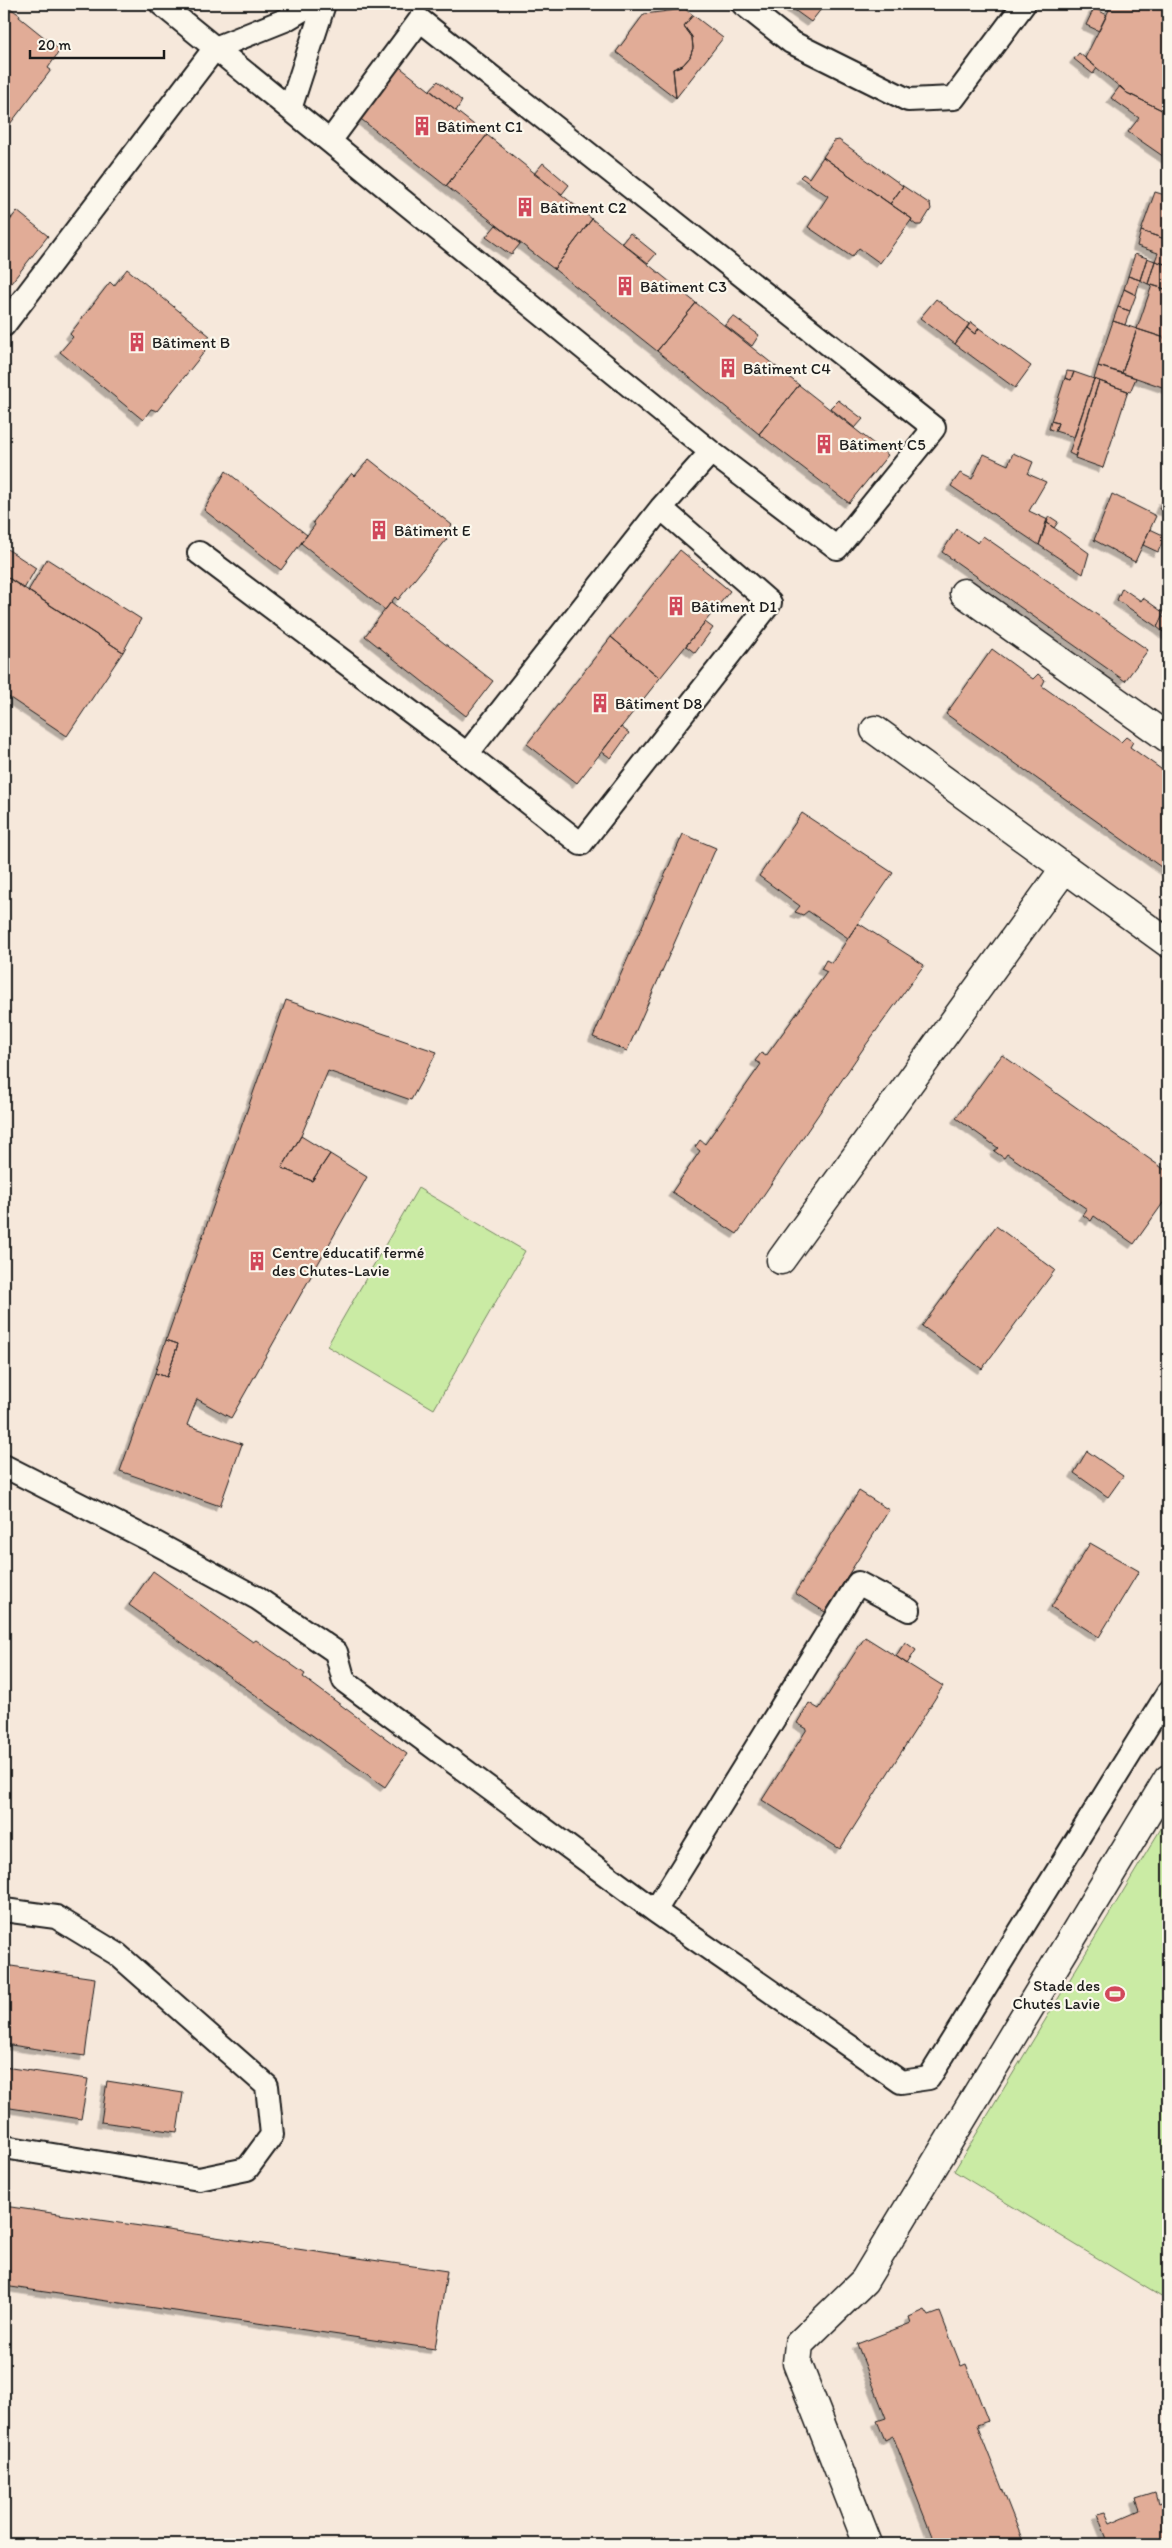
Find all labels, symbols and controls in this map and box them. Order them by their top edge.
scale bar [30,28,164,60]
text: 20 m [38,36,72,54]
building icon: Bâtiment C1 [411,115,433,137]
place label: Bâtiment C1 [437,117,523,136]
building icon: Bâtiment C2 [514,196,536,218]
place label: Bâtiment C2 [540,198,627,217]
building icon: Bâtiment C3 [614,275,636,297]
place label: Bâtiment C3 [640,277,727,296]
building icon: Bâtiment B [126,331,148,353]
place label: Bâtiment B [152,333,230,352]
building icon: Bâtiment C4 [717,357,739,379]
place label: Bâtiment C4 [743,359,831,378]
building icon: Bâtiment C5 [813,433,835,455]
place label: Bâtiment C5 [839,435,926,454]
building icon: Bâtiment E [368,519,390,541]
place label: Bâtiment E [394,521,471,540]
building icon: Bâtiment D1 [665,595,687,617]
place label: Bâtiment D1 [691,597,777,616]
building icon: Bâtiment D8 [589,692,611,714]
place label: Bâtiment D8 [615,694,702,713]
place label: Centre éducatif fermé des Chutes-Lavie [272,1243,424,1280]
building icon: Centre éducatif fermé des Chutes-Lavie [246,1250,268,1272]
place label: Stade des Chutes Lavie [1012,1976,1100,2013]
sports icon: Stade des Chutes Lavie [1104,1983,1126,2005]

